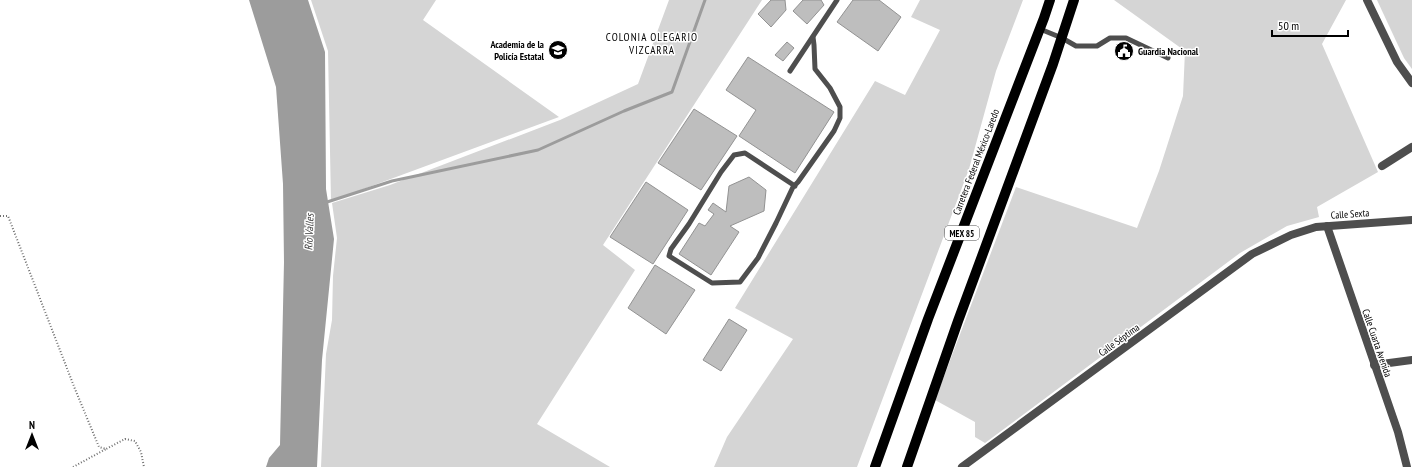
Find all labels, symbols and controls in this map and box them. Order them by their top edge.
scale bar [1272,12,1348,38]
text: 50 m [1278,18,1299,33]
district label: COLONIA OLEGARIO VIZCARRA [606,30,698,57]
place label: Academia de la Policía Estatal [489,38,545,63]
school or university icon: Academia de la Policía Estatal [547,39,569,61]
public building icon: Guardia Nacional [1113,40,1135,62]
place label: Guardia Nacional [1138,45,1199,58]
street label: Carretera Federal México-Laredo [950,107,1002,217]
street label: Calle Sexta [1330,206,1370,222]
water label: Río Valles [301,212,317,251]
road number: MEX 85 [945,226,979,240]
street label: Calle Cuarta Avenida [1359,307,1395,379]
street label: Calle Séptima [1096,321,1142,359]
north arrow [12,415,52,455]
text: N [29,418,35,432]

